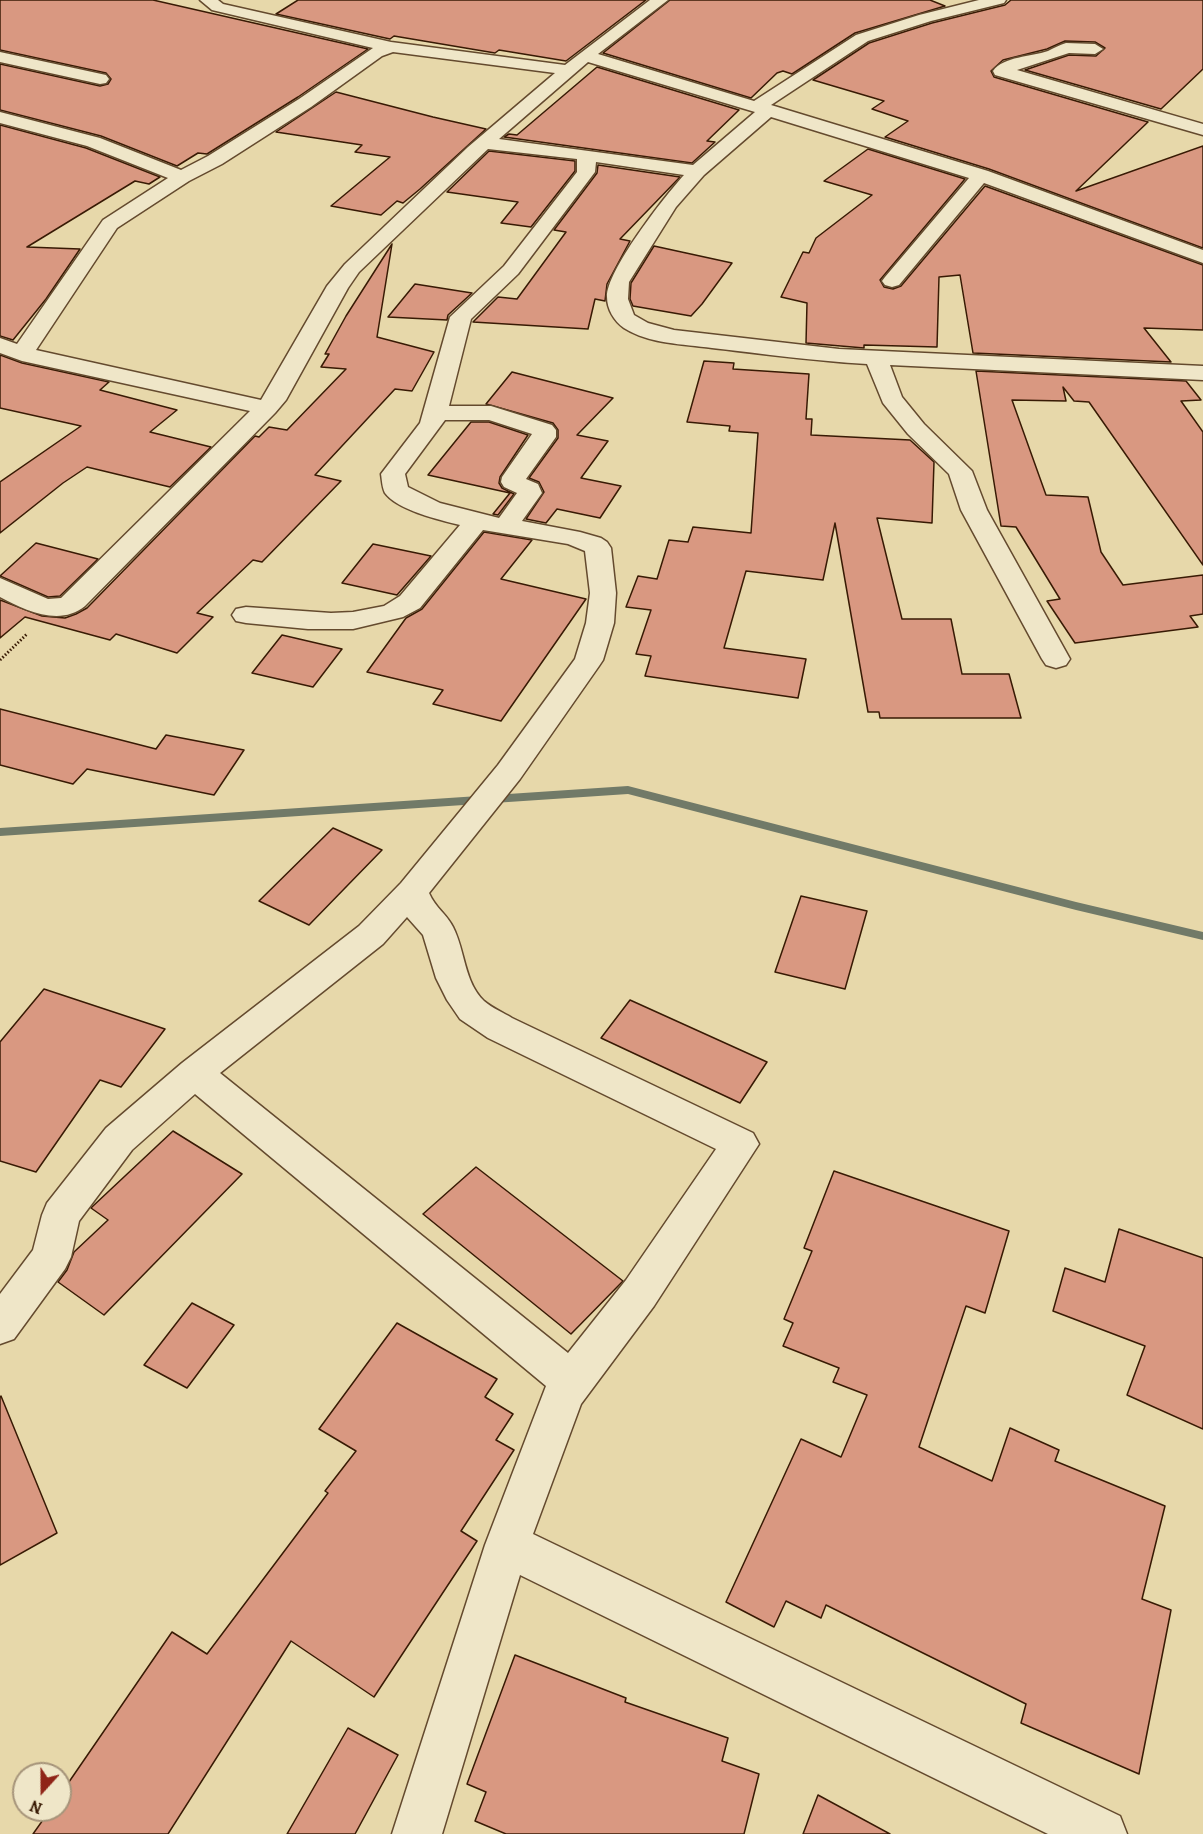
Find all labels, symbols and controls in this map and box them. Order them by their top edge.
north arrow [12,1762,72,1822]
text: N [27,1795,46,1819]

